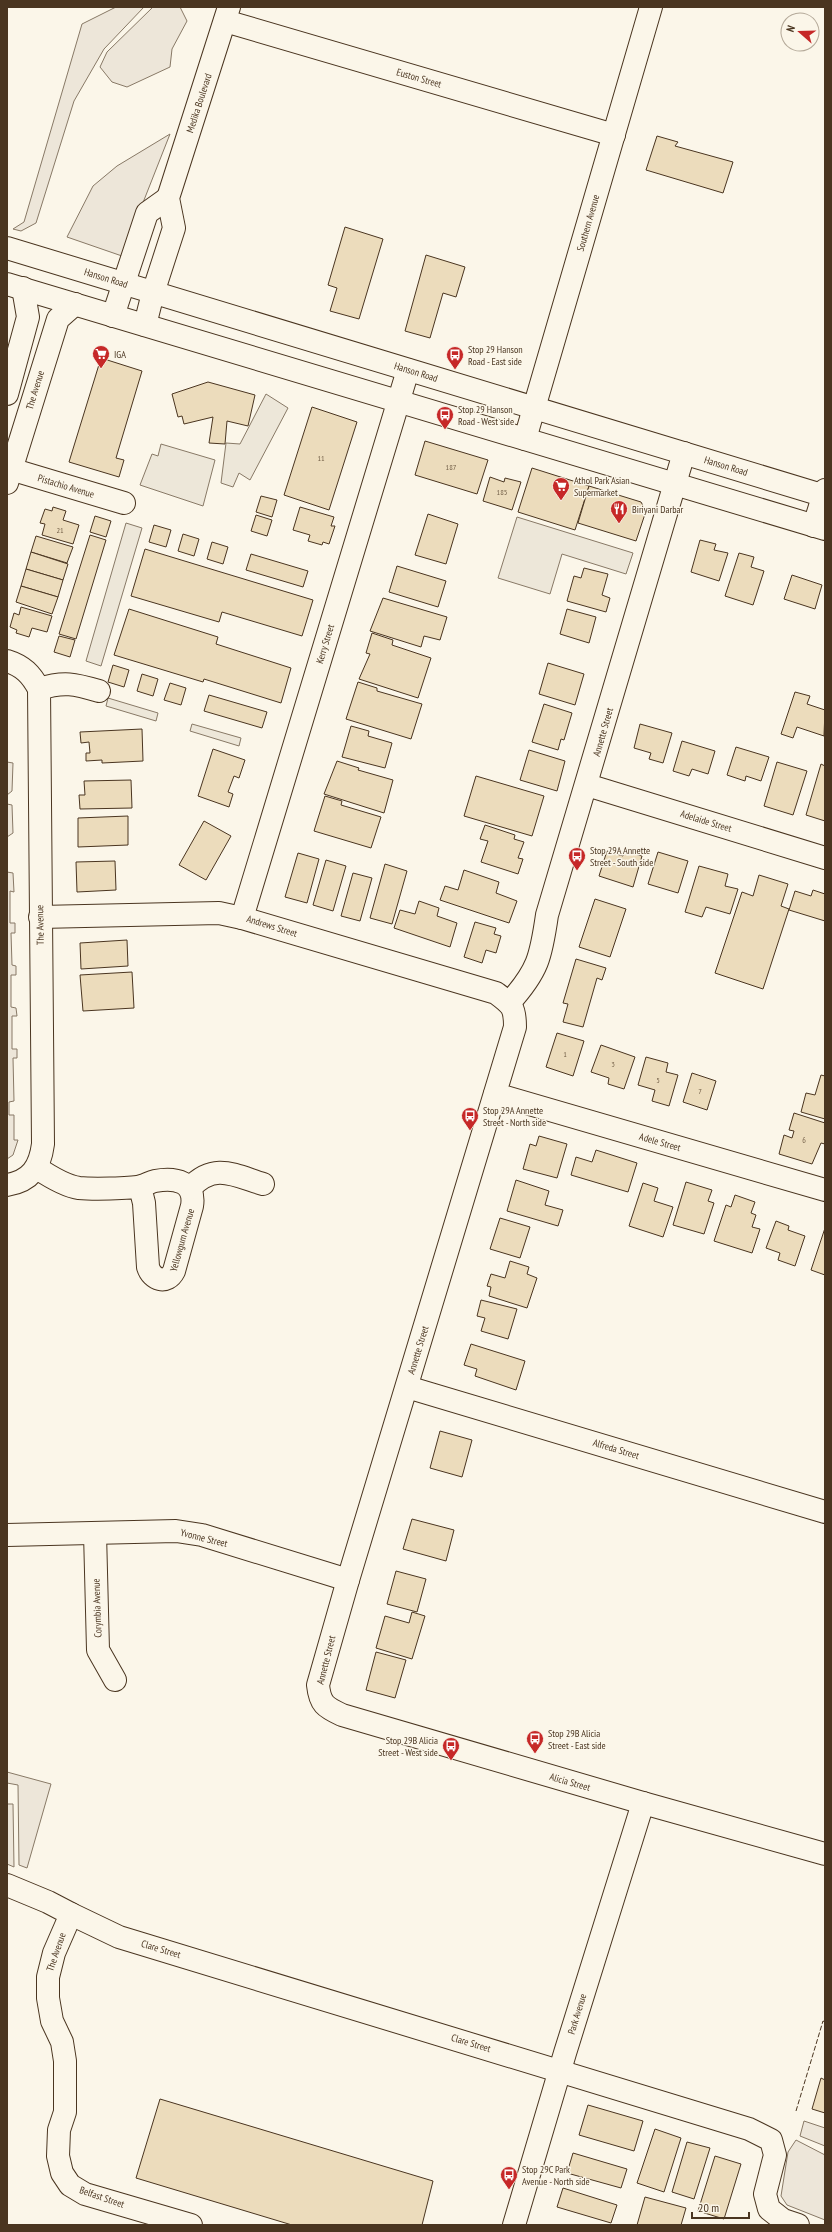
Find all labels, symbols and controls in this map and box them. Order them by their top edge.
north arrow [780,12,820,52]
text: N [783,23,798,34]
street label: Euston Street [395,65,443,91]
street label: Medika Boulevard [183,72,215,134]
street label: Southern Avenue [574,193,602,253]
street label: Hanson Road [83,265,129,291]
place label: Stop 29 Hanson Road - East side [468,343,523,368]
supermarket icon: IGA [91,344,111,369]
bus stop icon: Stop 29 Hanson Road - East side [445,345,465,370]
place label: IGA [114,348,126,361]
street label: Hanson Road [393,359,439,385]
street label: The Avenue [23,369,47,411]
place label: Stop 29 Hanson Road - West side [458,403,514,428]
bus stop icon: Stop 29 Hanson Road - West side [435,405,455,430]
house number: 11 [317,453,325,463]
street label: Hanson Road [703,453,749,479]
house number: 187 [446,462,457,472]
street label: Pistachio Avenue [36,471,96,501]
place label: Athol Park Asian Supermarket [574,474,630,499]
supermarket icon: Athol Park Asian Supermarket [551,476,571,501]
house number: 185 [497,487,507,497]
restaurant icon: Biriyani Darbar [609,499,629,524]
place label: Biriyani Darbar [632,503,684,516]
house number: 21 [56,525,64,535]
street label: Kerry Street [313,623,337,665]
street label: Annette Street [590,706,616,758]
street label: Adelaide Street [679,807,733,835]
place label: Stop 29A Annette Street - South side [590,844,653,869]
bus stop icon: Stop 29A Annette Street - South side [567,846,587,871]
street label: The Avenue [33,905,47,945]
street label: Andrews Street [245,912,299,940]
house number: 1 [563,1049,567,1059]
house number: 3 [611,1059,615,1069]
house number: 5 [656,1075,660,1085]
house number: 7 [698,1086,702,1096]
place label: Stop 29A Annette Street - North side [483,1104,546,1129]
bus stop icon: Stop 29A Annette Street - North side [460,1106,480,1131]
street label: Adele Street [638,1130,682,1154]
house number: 6 [802,1135,806,1145]
street label: Yellowgum Avenue [167,1207,197,1273]
street label: Annette Street [404,1324,432,1376]
street label: Alfreda Street [591,1436,641,1462]
street label: Yvonne Street [179,1526,229,1550]
street label: Corymbia Avenue [89,1578,105,1638]
street label: Annette Street [314,1634,338,1686]
place label: Stop 29B Alicia Street - East side [548,1727,606,1752]
bus stop icon: Stop 29B Alicia Street - East side [525,1729,545,1754]
place label: Stop 29B Alicia Street - West side [378,1734,438,1759]
bus stop icon: Stop 29B Alicia Street - West side [441,1736,461,1761]
street label: Alicia Street [548,1770,592,1794]
street label: The Avenue [43,1931,69,1973]
street label: Clare Street [140,1937,183,1961]
street label: Park Avenue [565,1992,589,2036]
street label: Clare Street [450,2031,493,2055]
place label: Stop 29C Park Avenue - North side [522,2163,590,2188]
bus stop icon: Stop 29C Park Avenue - North side [499,2165,519,2190]
street label: Belfast Street [78,2183,126,2211]
scale bar [692,2194,749,2220]
text: 20 m [698,2200,719,2215]

